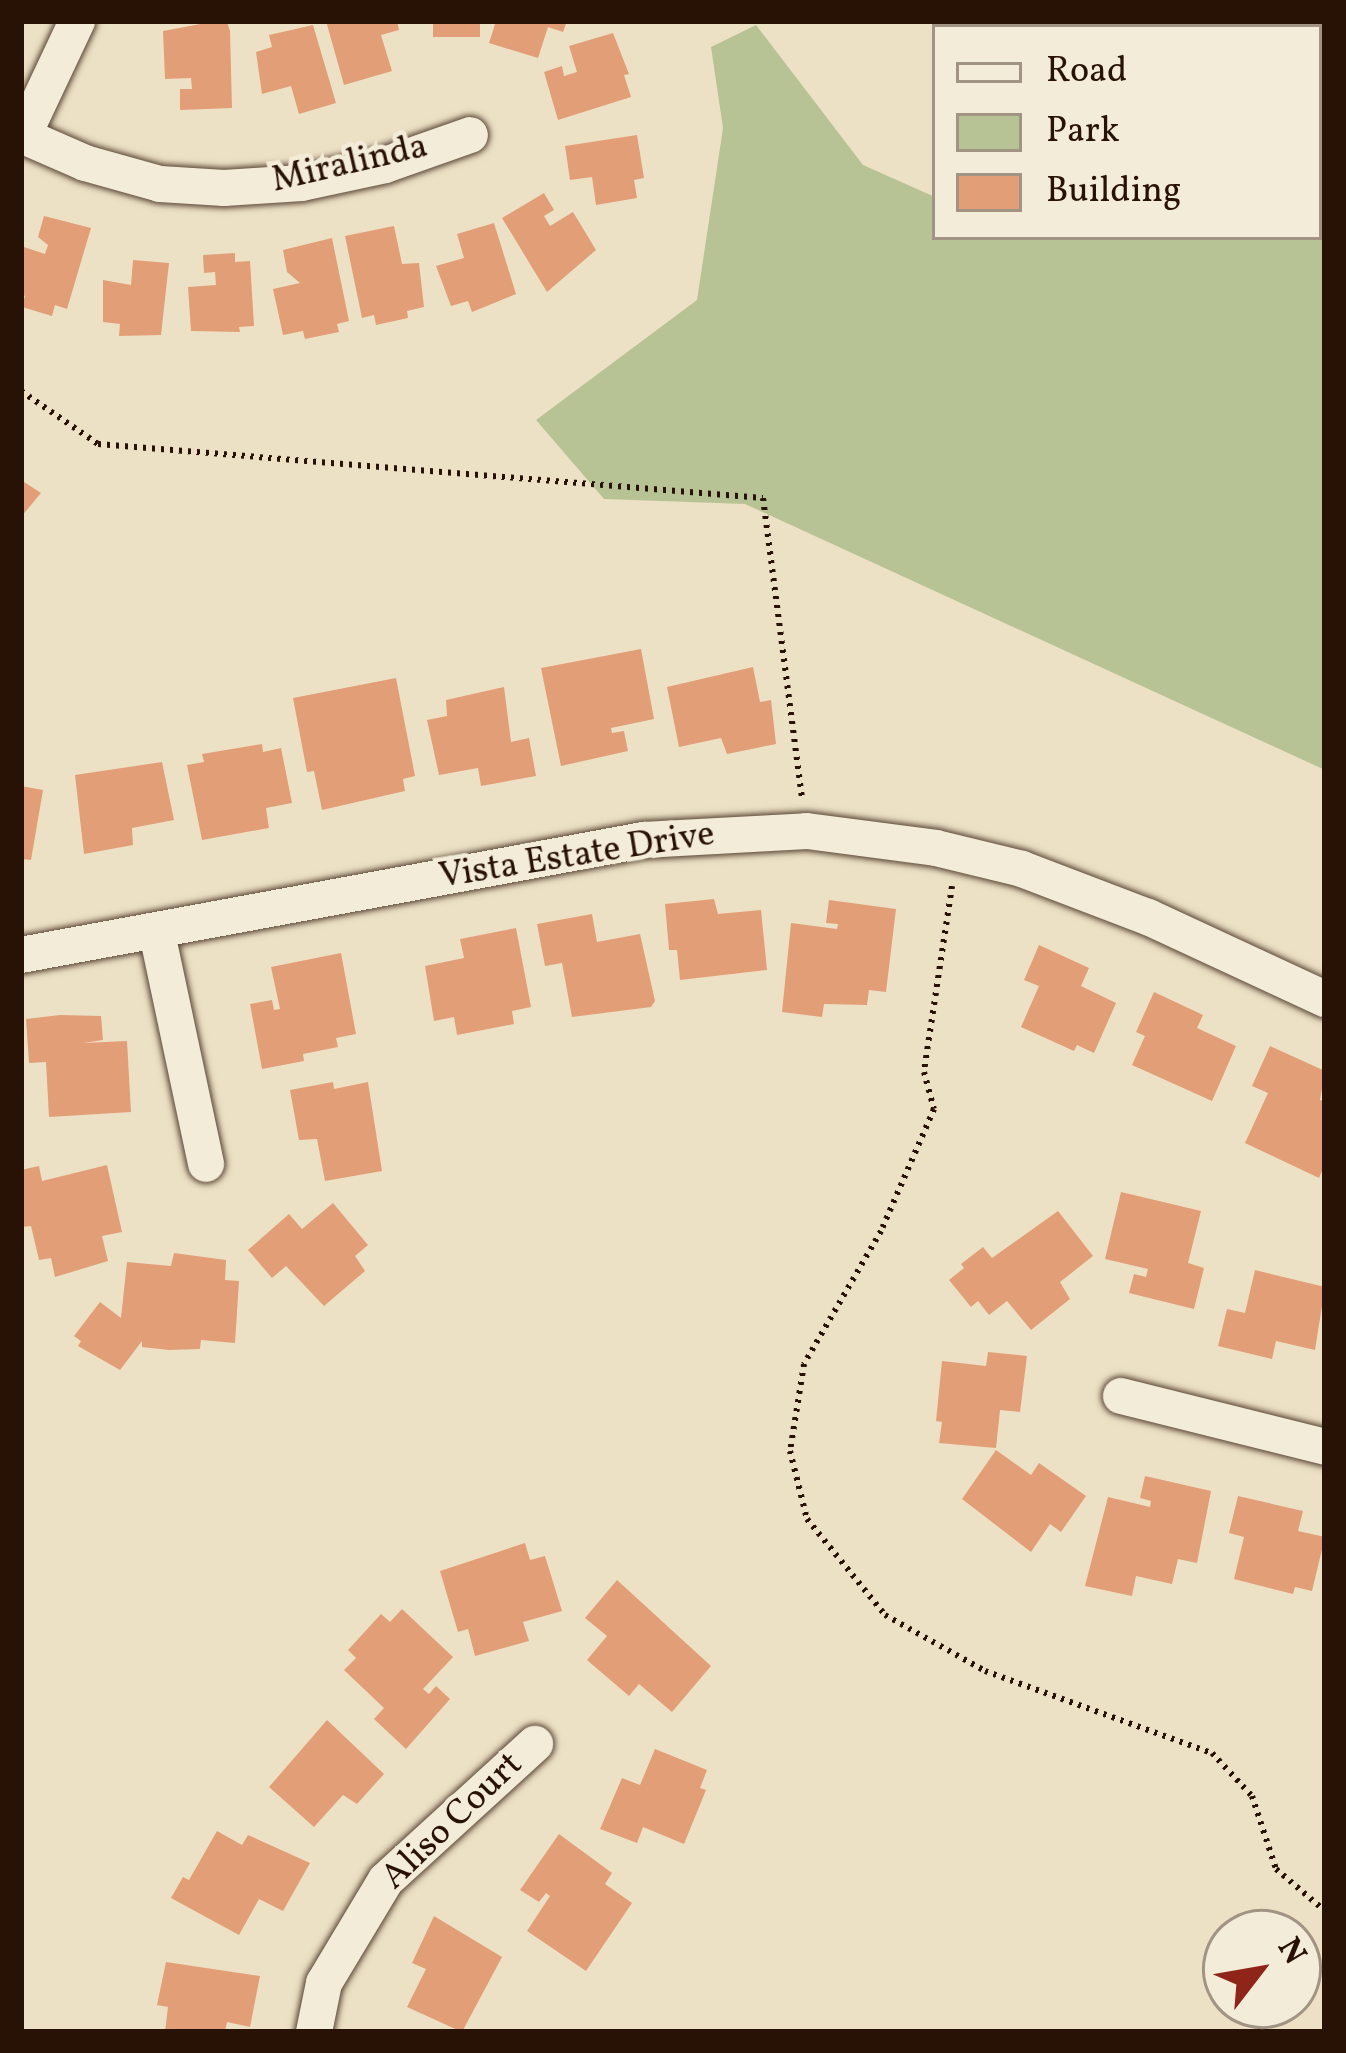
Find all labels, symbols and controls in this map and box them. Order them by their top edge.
legend [932,24,1322,240]
text: Road [1046,47,1127,97]
text: Park [1046,107,1120,157]
street label: Miralinda [268,126,432,204]
text: Building [1046,167,1181,217]
street label: Vista Estate Drive [436,814,718,900]
street label: Aliso Court [373,1744,533,1900]
north arrow [1202,1909,1322,2029]
text: N [1264,1930,1316,1974]

